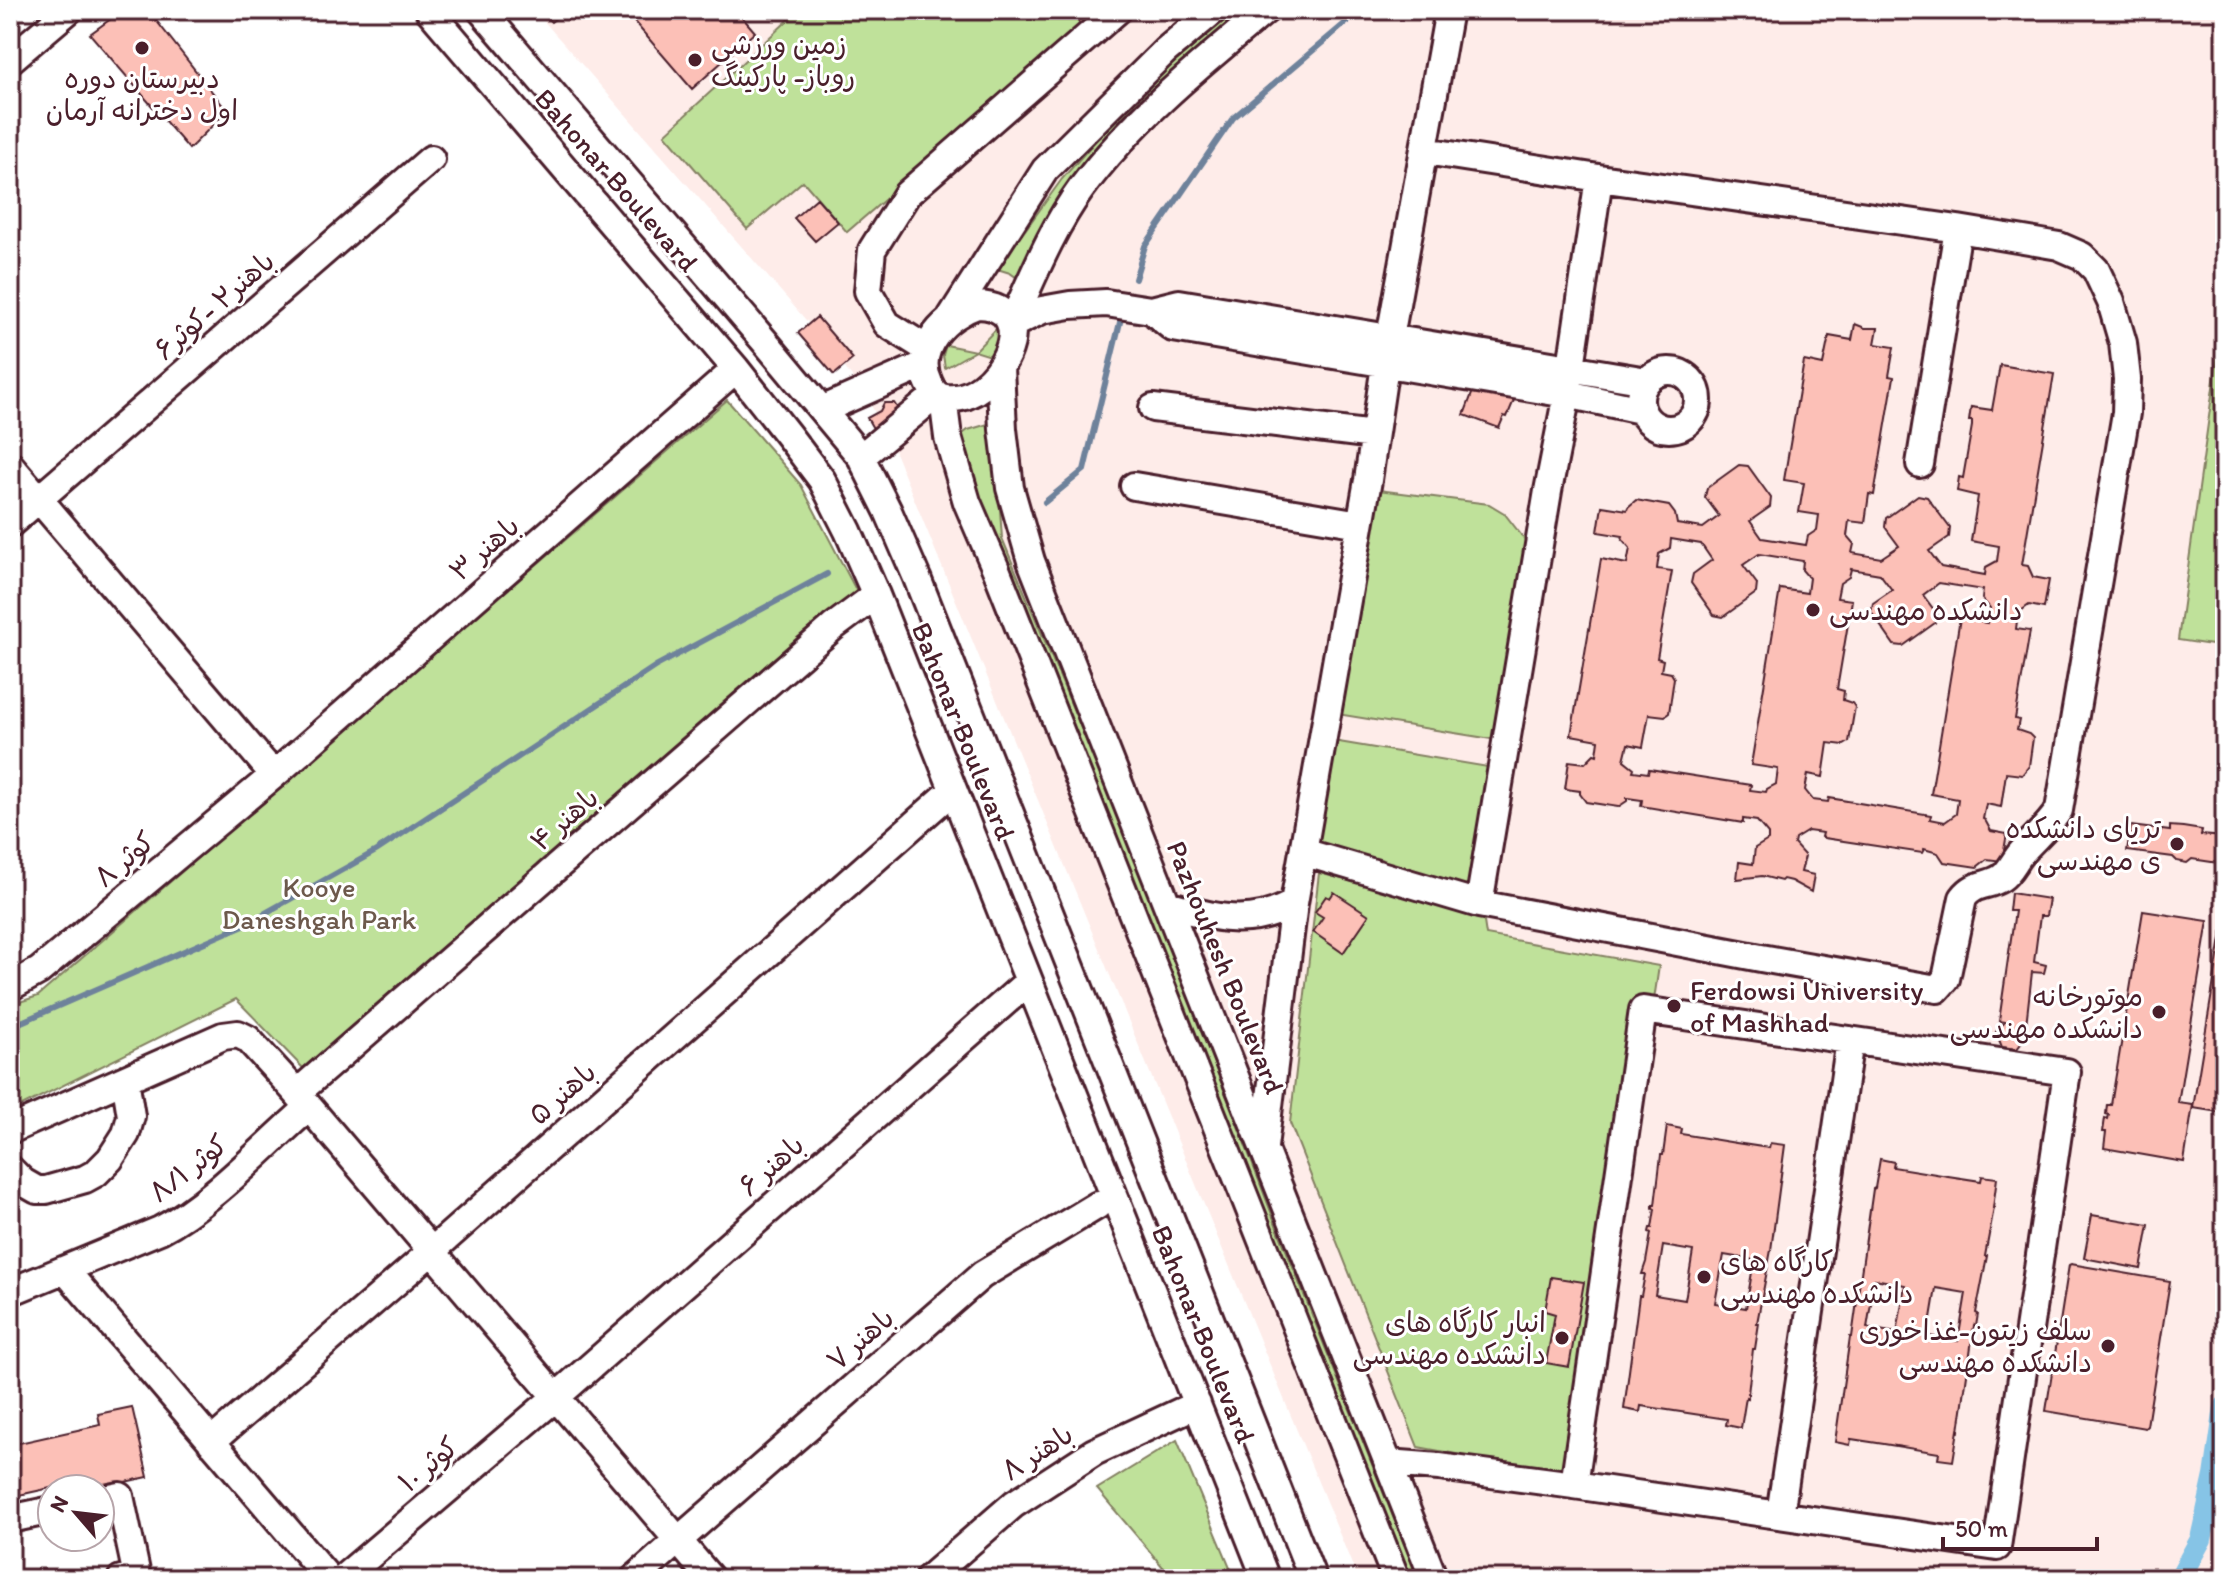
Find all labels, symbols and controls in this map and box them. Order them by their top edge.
place label: زمین ورزشی روباز- پارکینگ [711,27,855,95]
marker: دبیرستان دوره اول دخترانه آرمان [133,39,151,57]
marker: زمین ورزشی روباز- پارکینگ [686,51,704,69]
place label: دبیرستان دوره اول دخترانه آرمان [46,61,238,127]
street label: Bahonar Boulevard [528,81,706,279]
street label: باهنر۲ -کوثر۶ [147,243,282,367]
street label: باهنر ۳ [442,508,527,588]
place label: دانشکده مهندسی [1829,593,2022,628]
marker: دانشکده مهندسی [1804,601,1822,619]
street label: Bahonar Boulevard [905,617,1023,845]
street label: باهنر ۴ [523,780,606,859]
place label: تریای دانشکده ی مهندسی [2006,811,2162,878]
street label: کوثر ۸ [87,824,161,894]
marker: تریای دانشکده ی مهندسی [2168,835,2186,853]
street label: Pazhouhesh Boulevard [1160,836,1292,1098]
park label: Kooye Daneshgah Park [222,870,417,936]
place label: Ferdowsi University of Mashhad [1690,973,1923,1039]
place label: موتورخانه دانشکده مهندسی [1950,979,2143,1046]
marker: Ferdowsi University of Mashhad [1665,997,1683,1015]
marker: موتورخانه دانشکده مهندسی [2150,1003,2168,1021]
street label: باهنر ۵ [521,1054,603,1132]
street label: کوثر ۸/۱ [142,1127,234,1209]
street label: باهنر ۶ [731,1127,811,1203]
street label: Bahonar Boulevard [1145,1220,1263,1448]
place label: کارگاه های دانشکده مهندسی [1720,1244,1913,1311]
marker: کارگاه های دانشکده مهندسی [1695,1268,1713,1286]
street label: باهنر ۷ [819,1300,901,1378]
place label: انبار کارگاه های دانشکده مهندسی [1353,1305,1546,1372]
place label: سلف زیتون-غذاخوری دانشکده مهندسی [1859,1313,2092,1380]
marker: انبار کارگاه های دانشکده مهندسی [1553,1329,1571,1347]
marker: سلف زیتون-غذاخوری دانشکده مهندسی [2099,1337,2117,1355]
street label: باهنر ۸ [995,1416,1080,1488]
street label: کوثر ۱۰ [391,1429,465,1499]
north arrow [36,1473,116,1553]
text: N [43,1491,74,1517]
scale bar [1943,1501,2097,1551]
text: 50 m [1955,1514,2008,1543]

